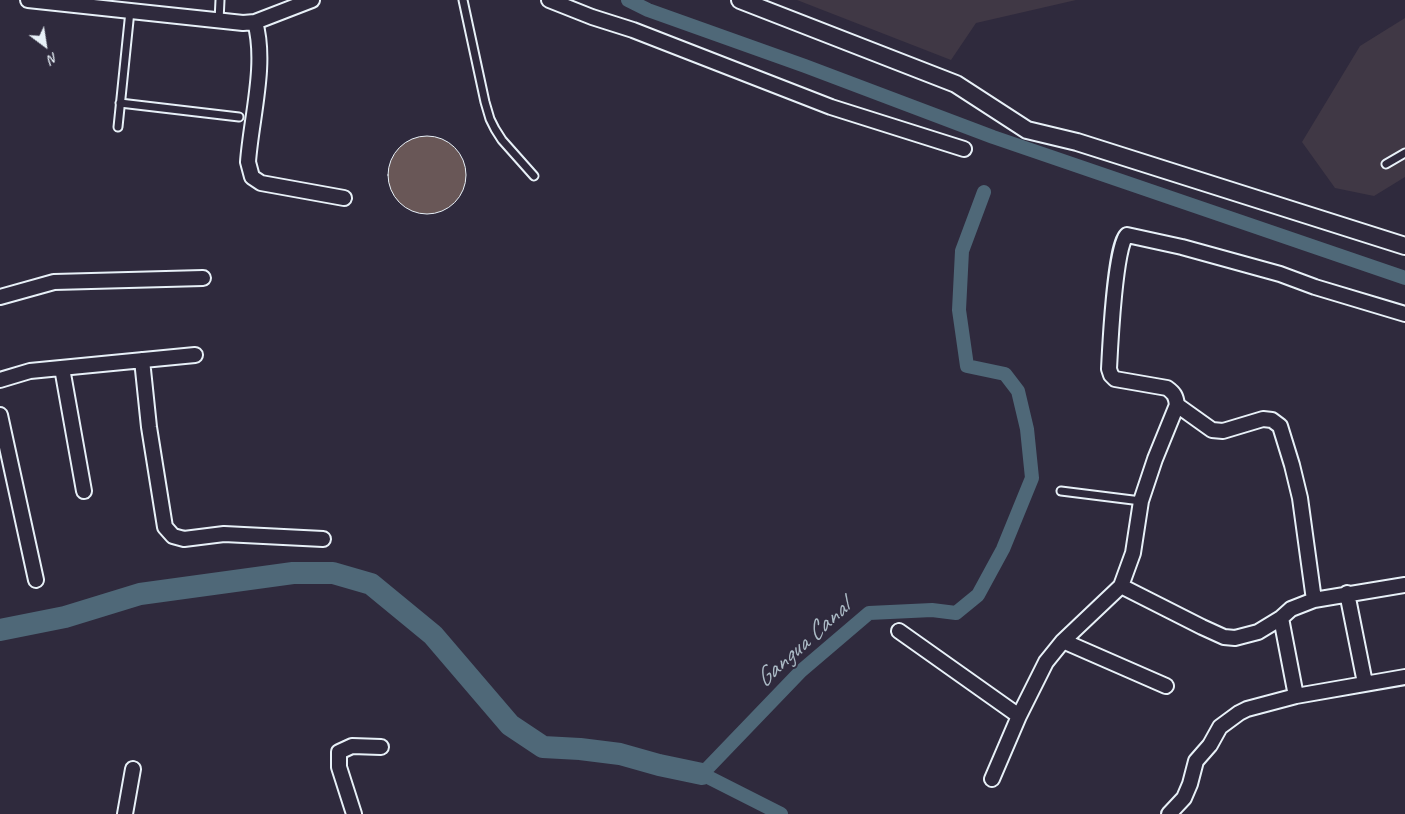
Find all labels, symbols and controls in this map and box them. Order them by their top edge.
north arrow [20,20,70,70]
text: N [45,49,61,68]
water label: Gangua Canal [749,594,857,694]

